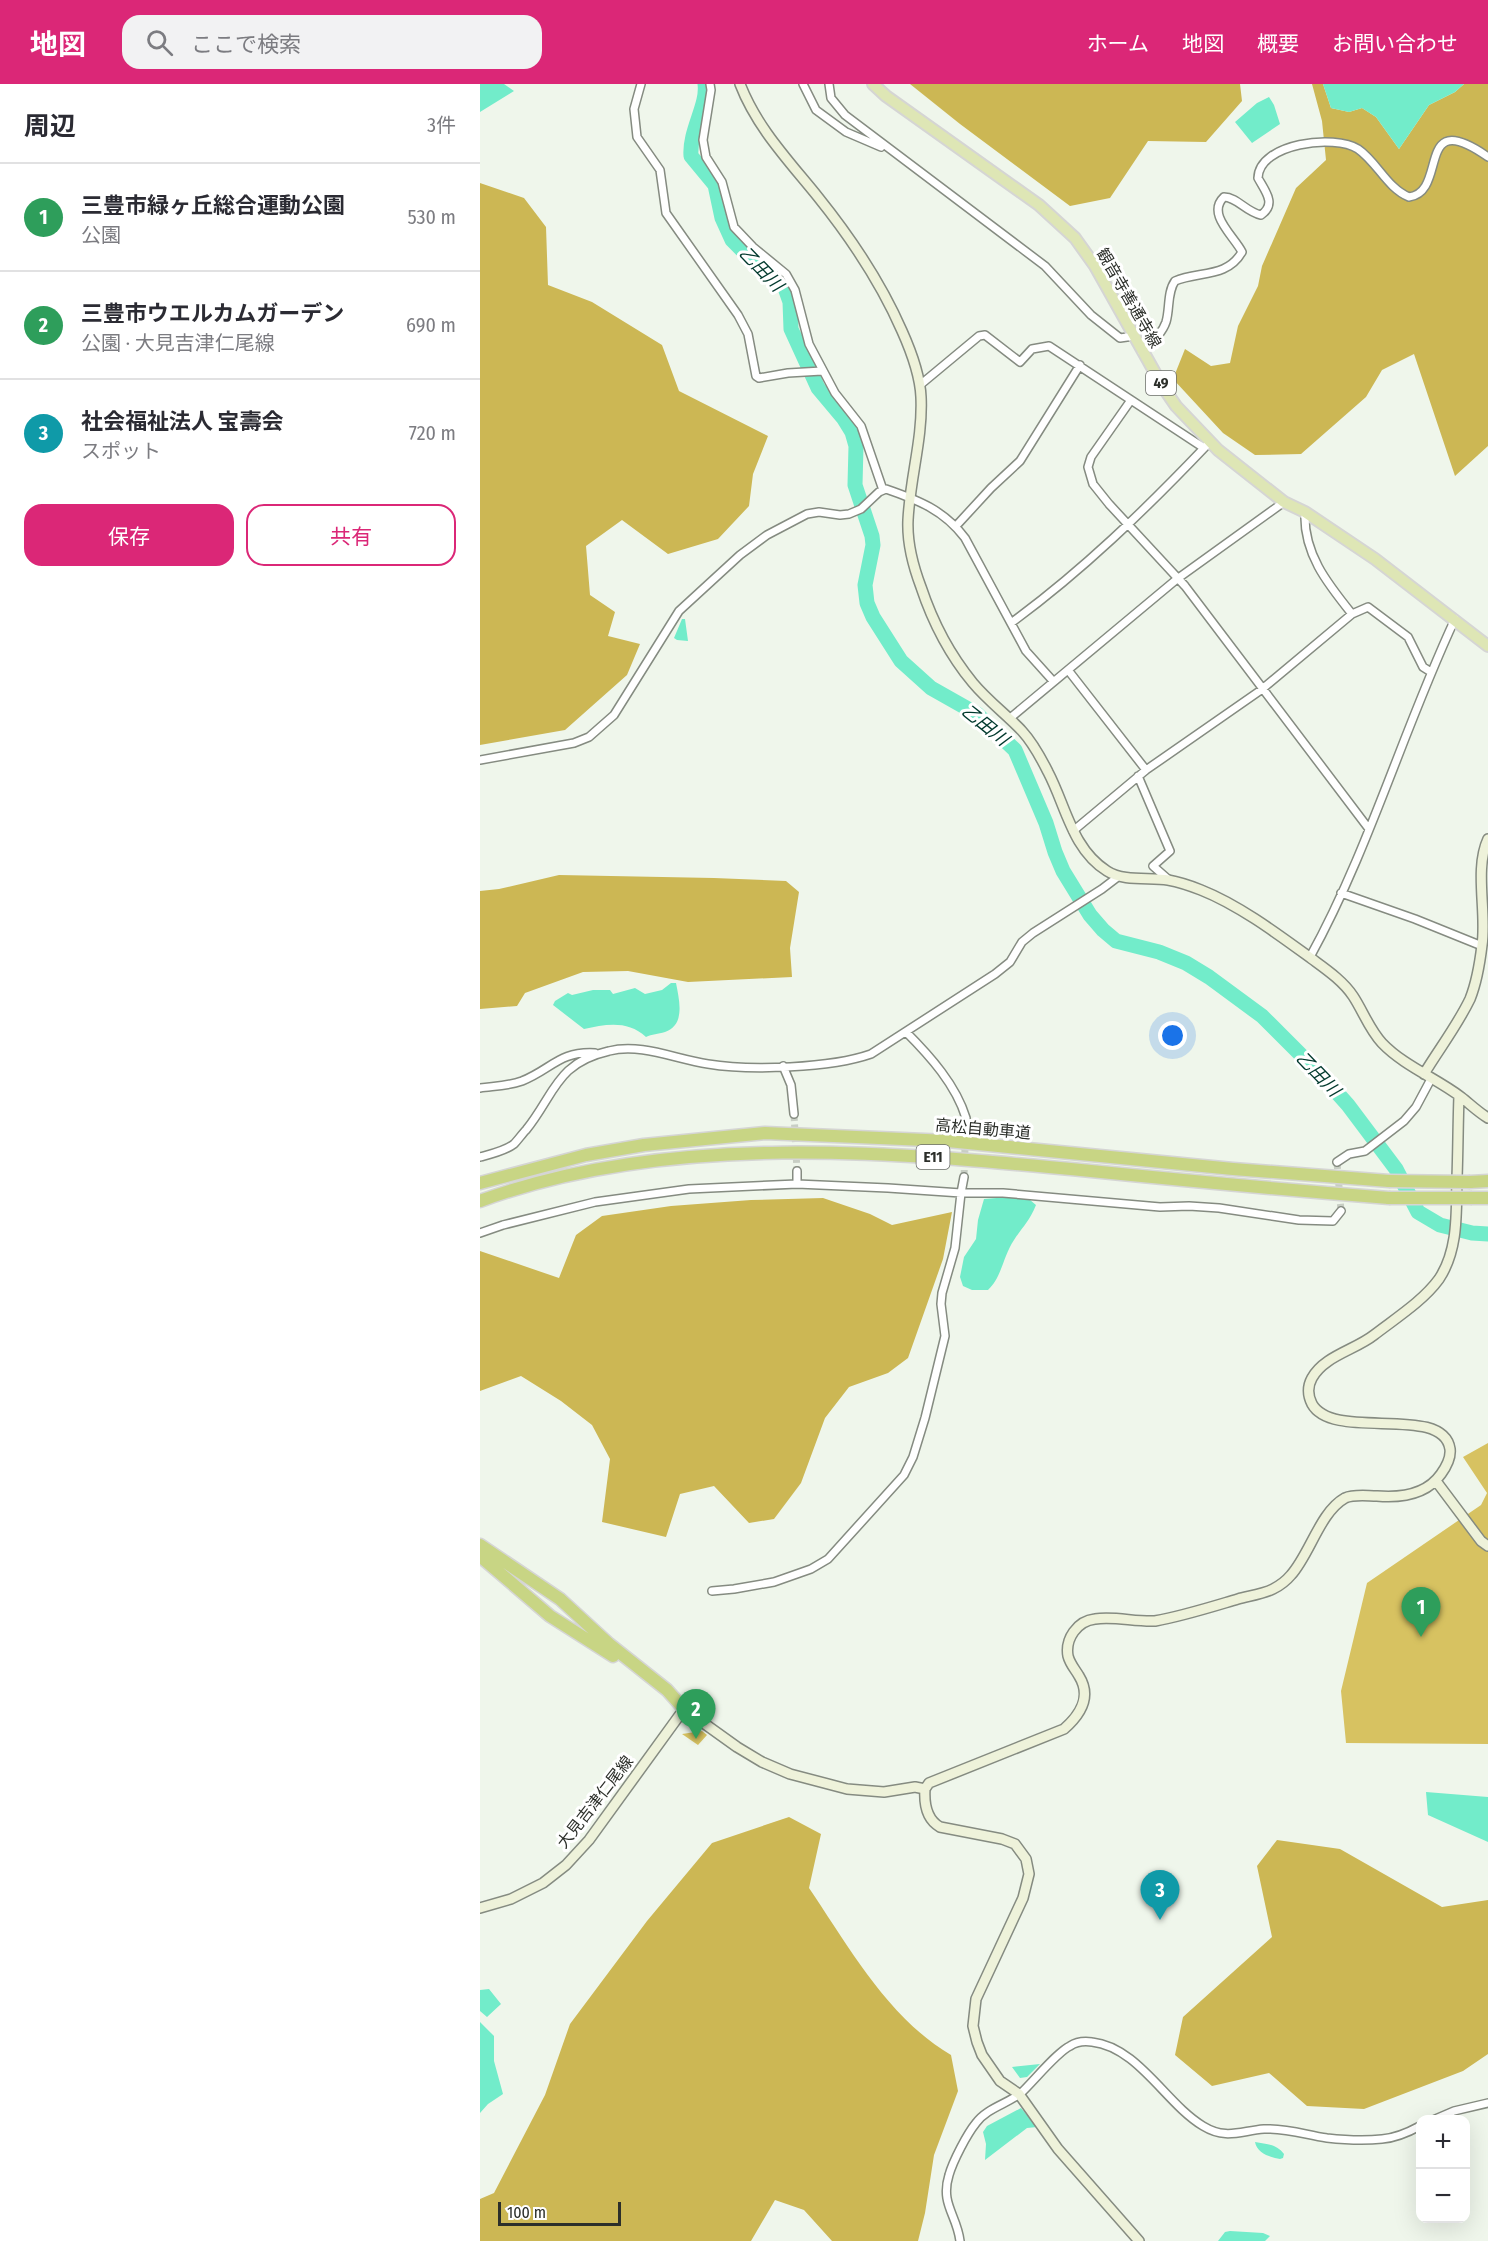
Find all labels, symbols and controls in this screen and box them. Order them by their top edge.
search box [122,15,542,69]
icon: search [143,26,176,59]
text: 地図 [30,28,86,61]
text: ここで検索 [191,31,301,58]
text: ホーム [1087,31,1149,57]
text: 地図 [1182,31,1224,57]
text: 概要 [1257,31,1299,57]
text: お問い合わせ [1332,31,1458,57]
text: 周辺 [24,111,76,142]
text: 3件 [427,113,456,137]
text: 三豊市緑ヶ丘総合運動公園 [81,192,345,219]
text: 1 [39,205,48,229]
text: 530 m [407,205,456,229]
text: 公園 [81,223,121,247]
water label: 乙田川 [734,242,789,298]
street label: 観音寺善通寺線 [1093,245,1165,351]
text: 三豊市ウエルカムガーデン [81,300,344,327]
text: 2 [39,313,48,337]
text: 690 m [406,313,456,337]
text: 公園 · 大見吉津仁尾線 [81,331,275,355]
road number: 49 [1146,371,1176,395]
text: 社会福祉法人 宝壽会 [81,408,284,435]
text: 3 [39,421,48,445]
text: 720 m [409,421,456,445]
text: スポット [81,439,161,463]
button: 保存 [24,504,234,566]
button: 共有 [246,504,456,566]
water label: 乙田川 [957,699,1014,752]
your location [1158,1021,1187,1050]
water label: 乙田川 [1291,1047,1346,1103]
street label: 高松自動車道 [934,1115,1032,1143]
road number: E11 [916,1145,950,1169]
pin: 1 [1402,1588,1440,1637]
pin: 2 [676,1690,716,1739]
street label: 大見吉津仁尾線 [553,1752,637,1852]
pin: 3 [1140,1870,1180,1920]
map controls [1416,2115,1470,2223]
button: + [1416,2115,1470,2169]
button: − [1416,2169,1470,2223]
scale bar [498,2199,621,2226]
text: 100 m [507,2203,546,2222]

